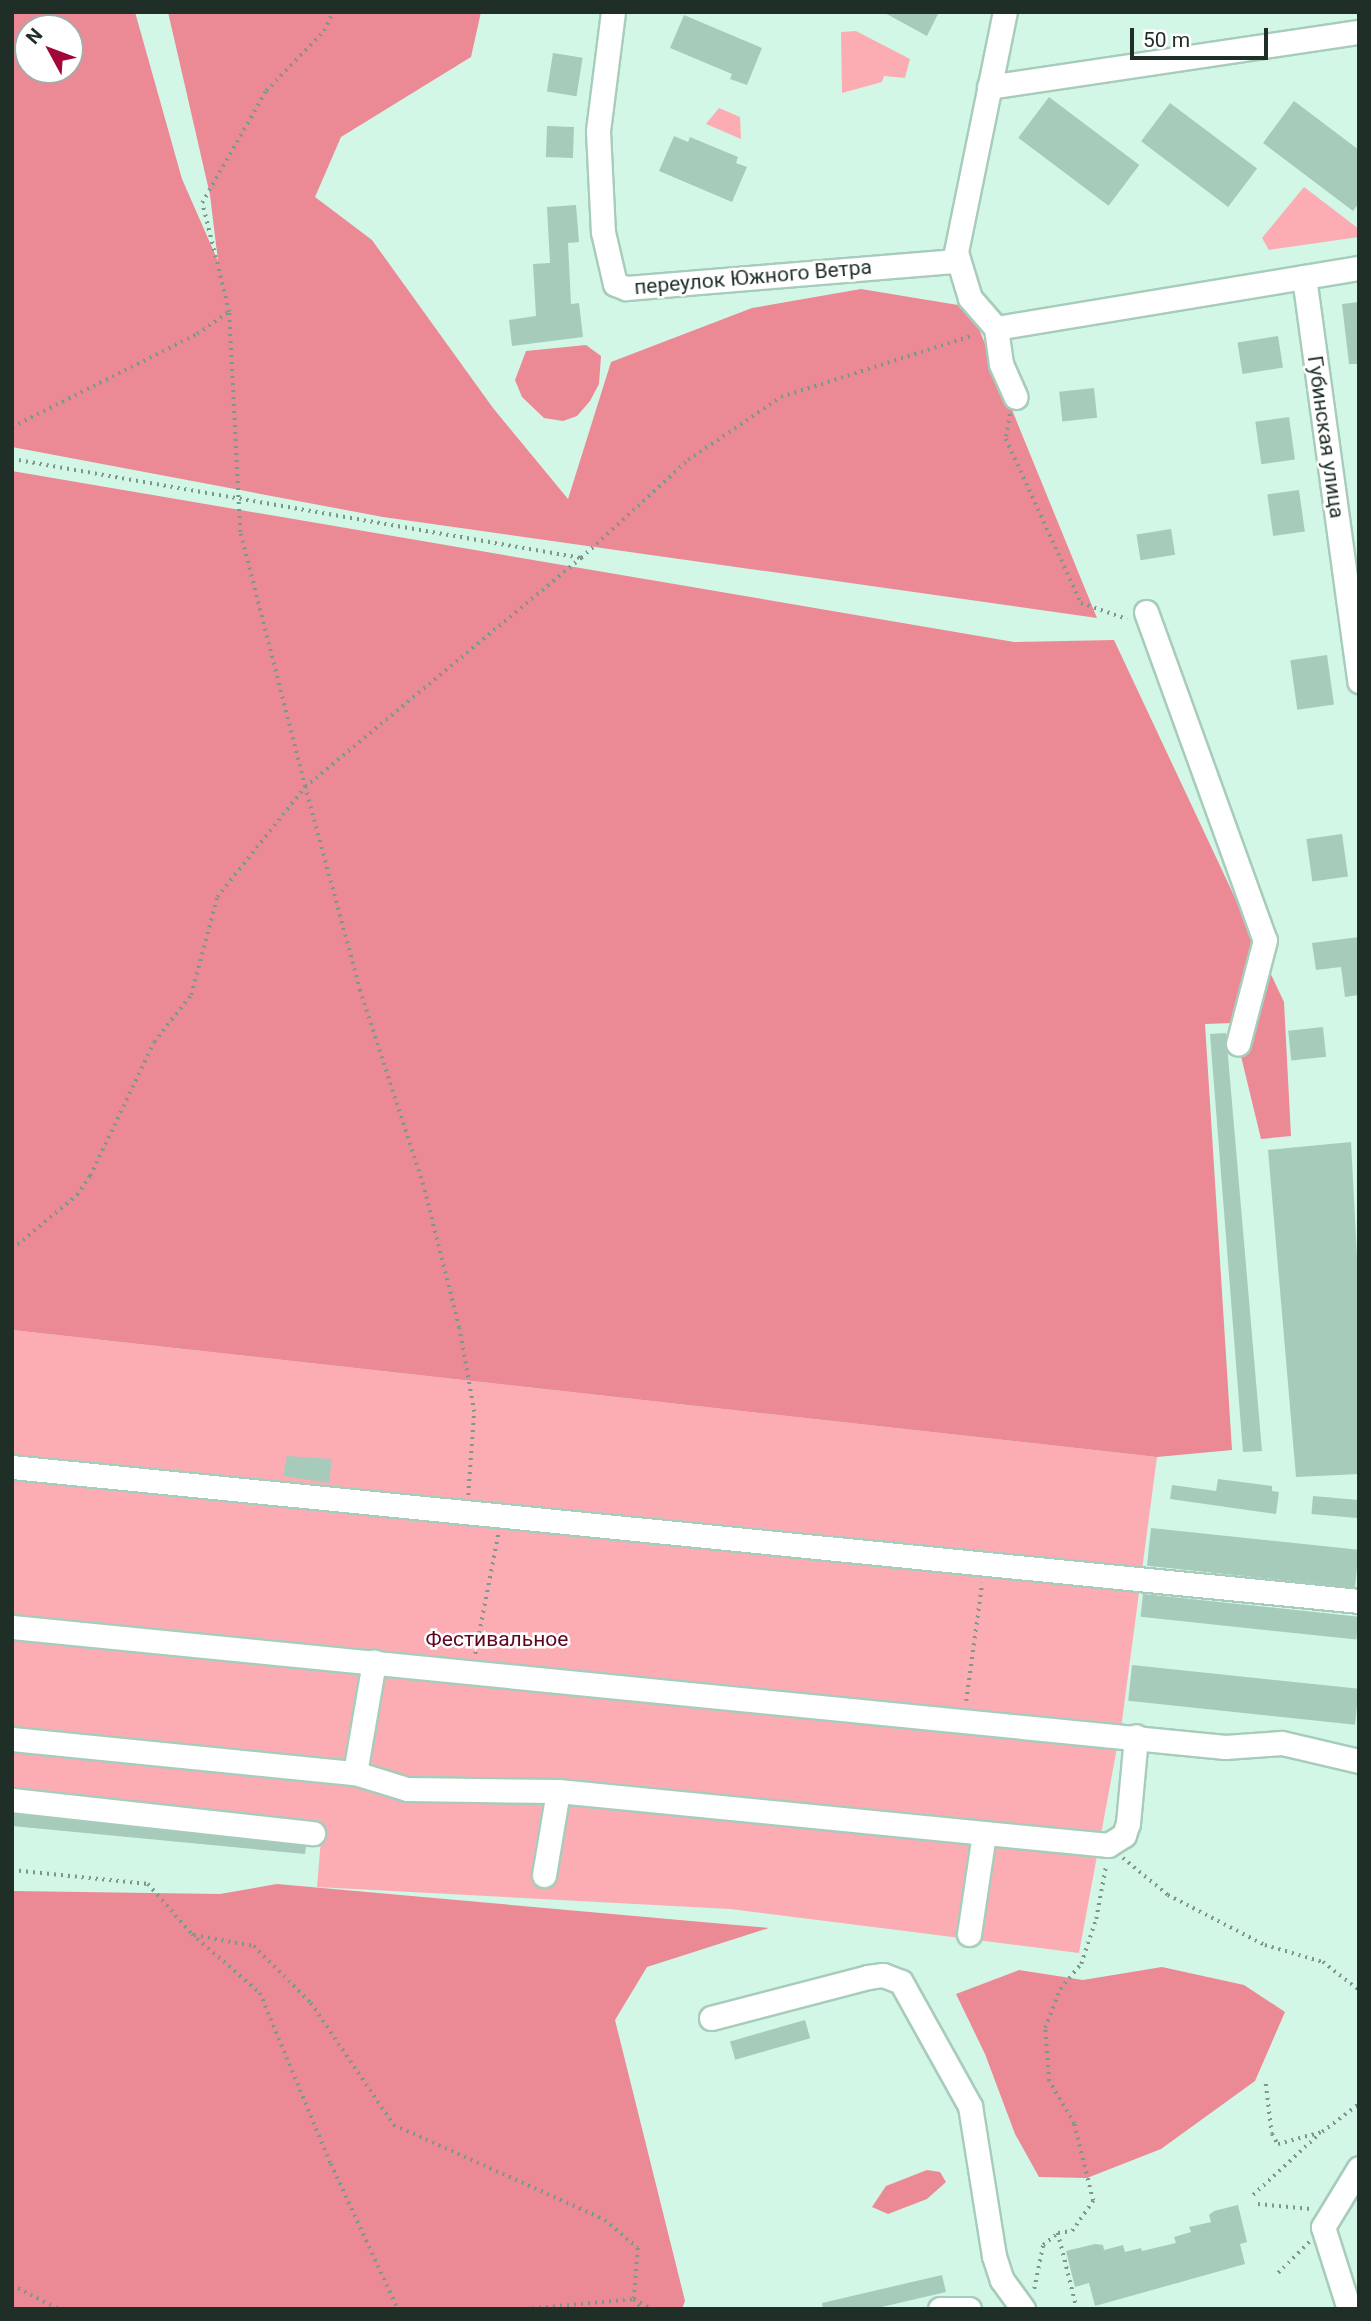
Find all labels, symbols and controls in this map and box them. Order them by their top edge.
north arrow [14,14,84,84]
scale bar [1133,14,1271,58]
text: N [21,24,47,49]
text: 50 m [1143,28,1190,52]
street label: переулок Южного Ветра [633,254,873,300]
street label: Губинская улица [1302,354,1350,520]
park label: Фестивальное [426,1626,568,1652]

